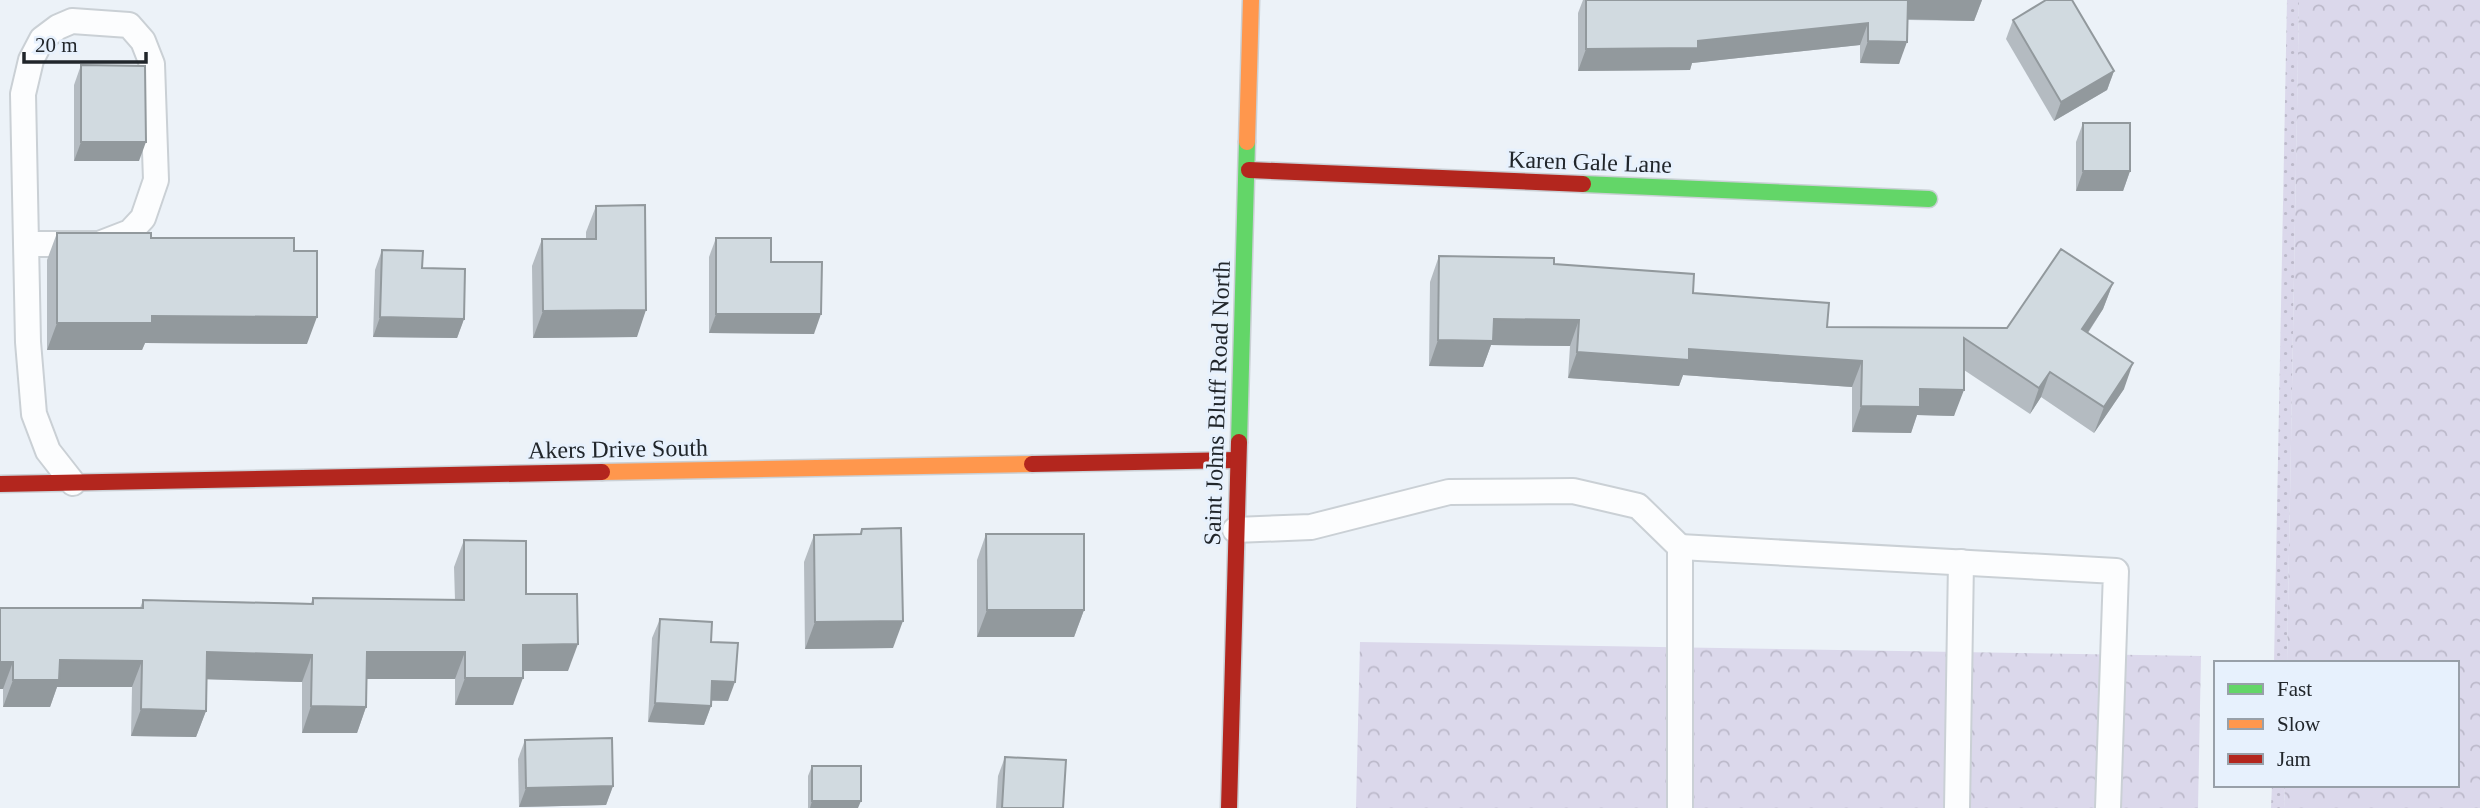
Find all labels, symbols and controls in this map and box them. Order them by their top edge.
scale bar [24,21,147,65]
text: 20 m [35,33,78,57]
street label: Karen Gale Lane [1508,146,1672,178]
street label: Saint Johns Bluff Road North [1199,260,1235,546]
street label: Akers Drive South [528,434,708,464]
legend [2214,661,2459,787]
text: Fast [2277,677,2312,701]
text: Slow [2277,712,2321,736]
text: Jam [2277,747,2311,771]

